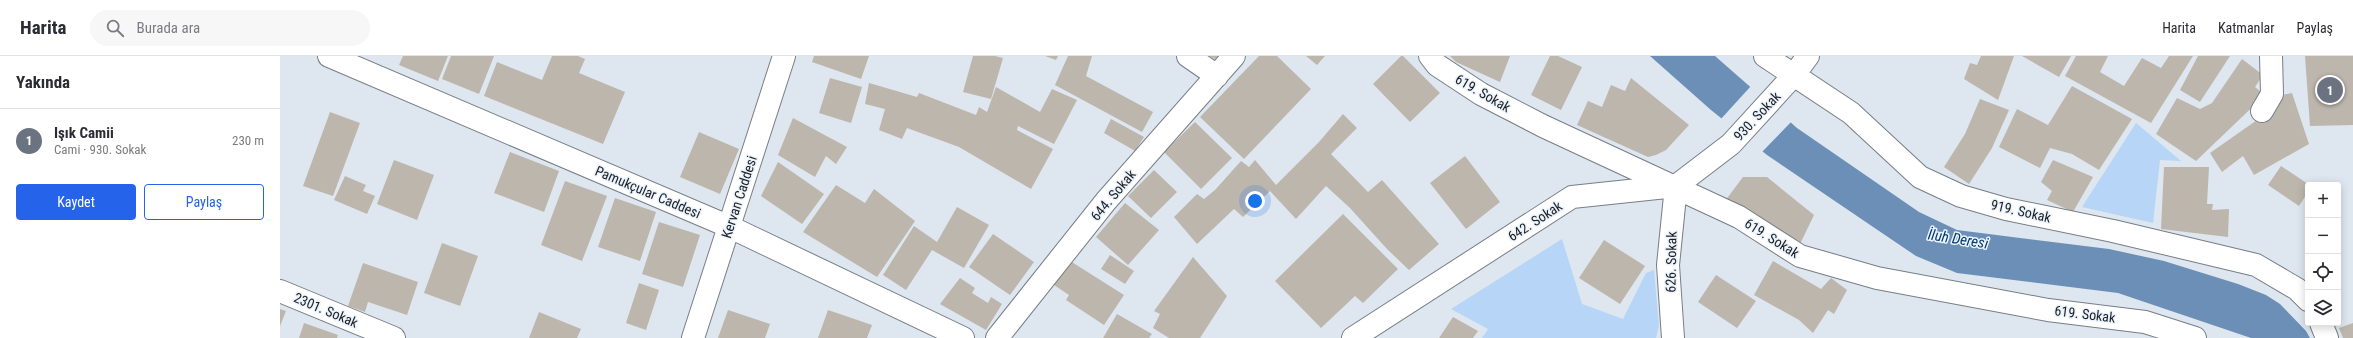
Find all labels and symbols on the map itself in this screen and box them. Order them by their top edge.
street label: 619. Sokak [1452,71,1514,116]
pin: 1 [2317,75,2343,105]
street label: 930. Sokak [1730,88,1784,144]
street label: Kervan Caddesi [718,154,760,240]
street label: Pamukçular Caddesi [593,163,703,221]
street label: 644. Sokak [1087,166,1139,224]
your location [1245,191,1265,211]
street label: 919. Sokak [1989,196,2053,226]
street label: 642. Sokak [1505,197,1566,244]
street label: 619. Sokak [1742,215,1803,261]
water label: İluh Deresi [1927,225,1990,253]
street label: 626. Sokak [1662,231,1680,293]
street label: 2301. Sokak [291,289,361,331]
street label: 619. Sokak [2054,302,2117,326]

